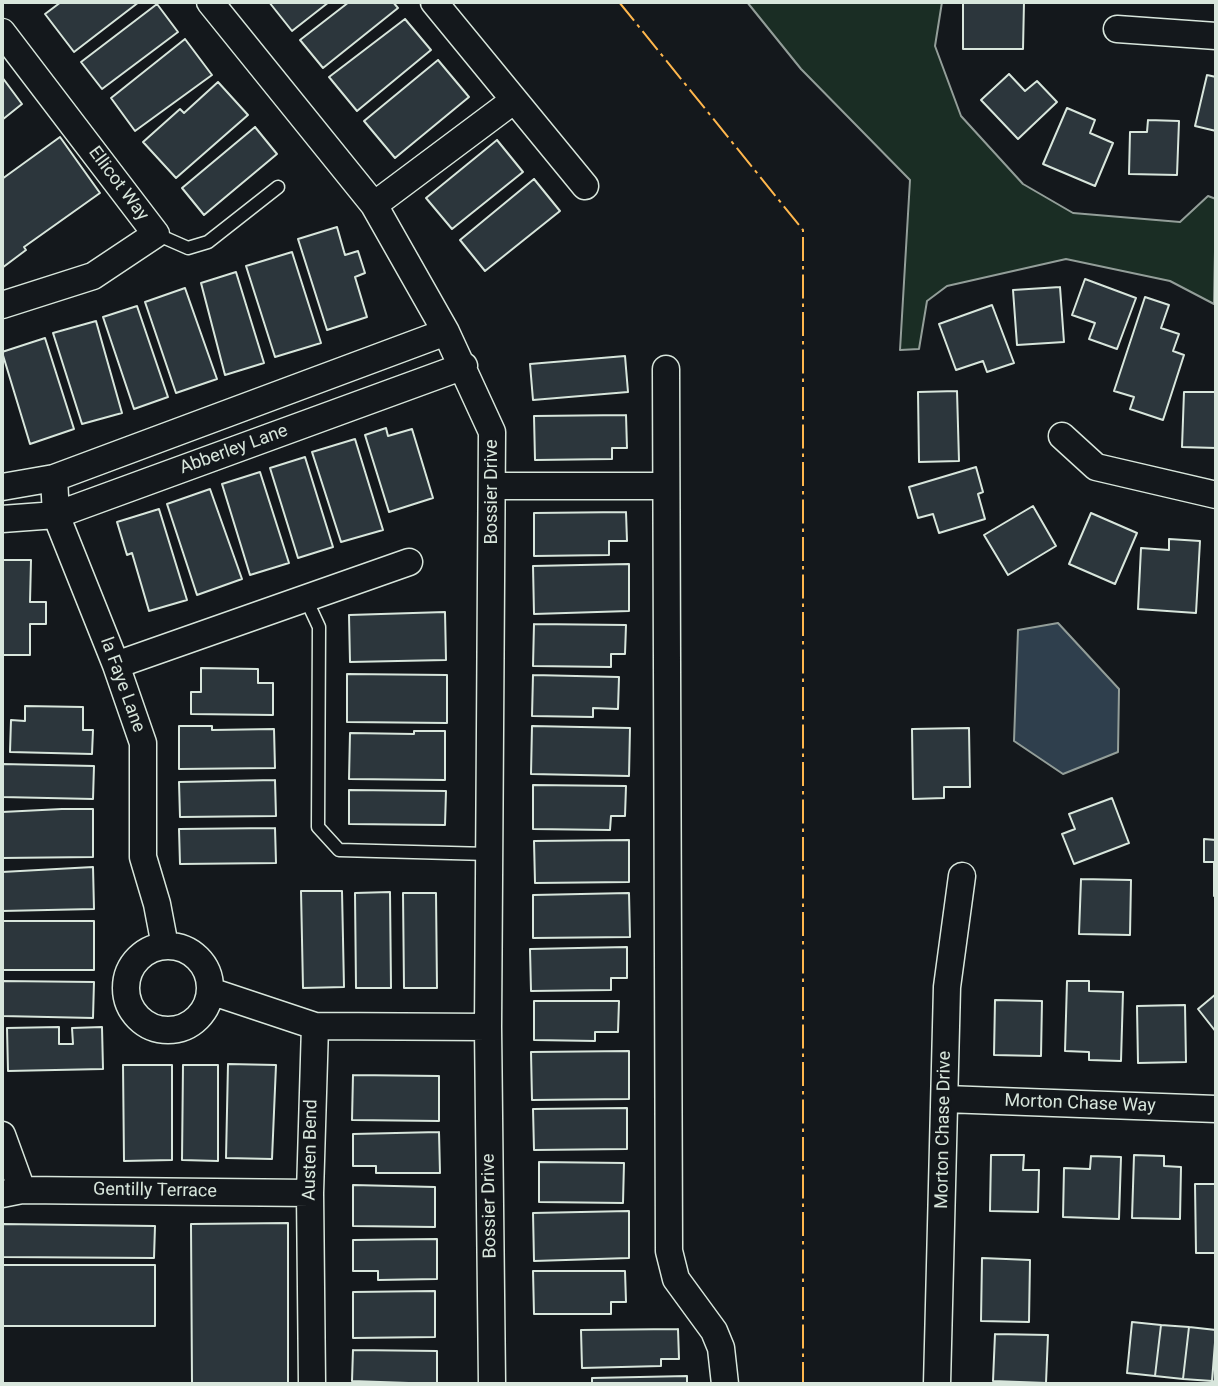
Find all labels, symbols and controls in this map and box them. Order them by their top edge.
street label: Ellicot Way [83,143,153,225]
street label: Abberley Lane [177,420,291,480]
street label: Bossier Drive [481,440,503,544]
street label: la Faye Lane [95,635,149,735]
street label: Morton Chase Drive [932,1051,956,1209]
street label: Morton Chase Way [1004,1091,1156,1117]
street label: Austen Bend [299,1099,323,1201]
street label: Bossier Drive [478,1153,502,1259]
street label: Gentilly Terrace [93,1179,217,1203]

